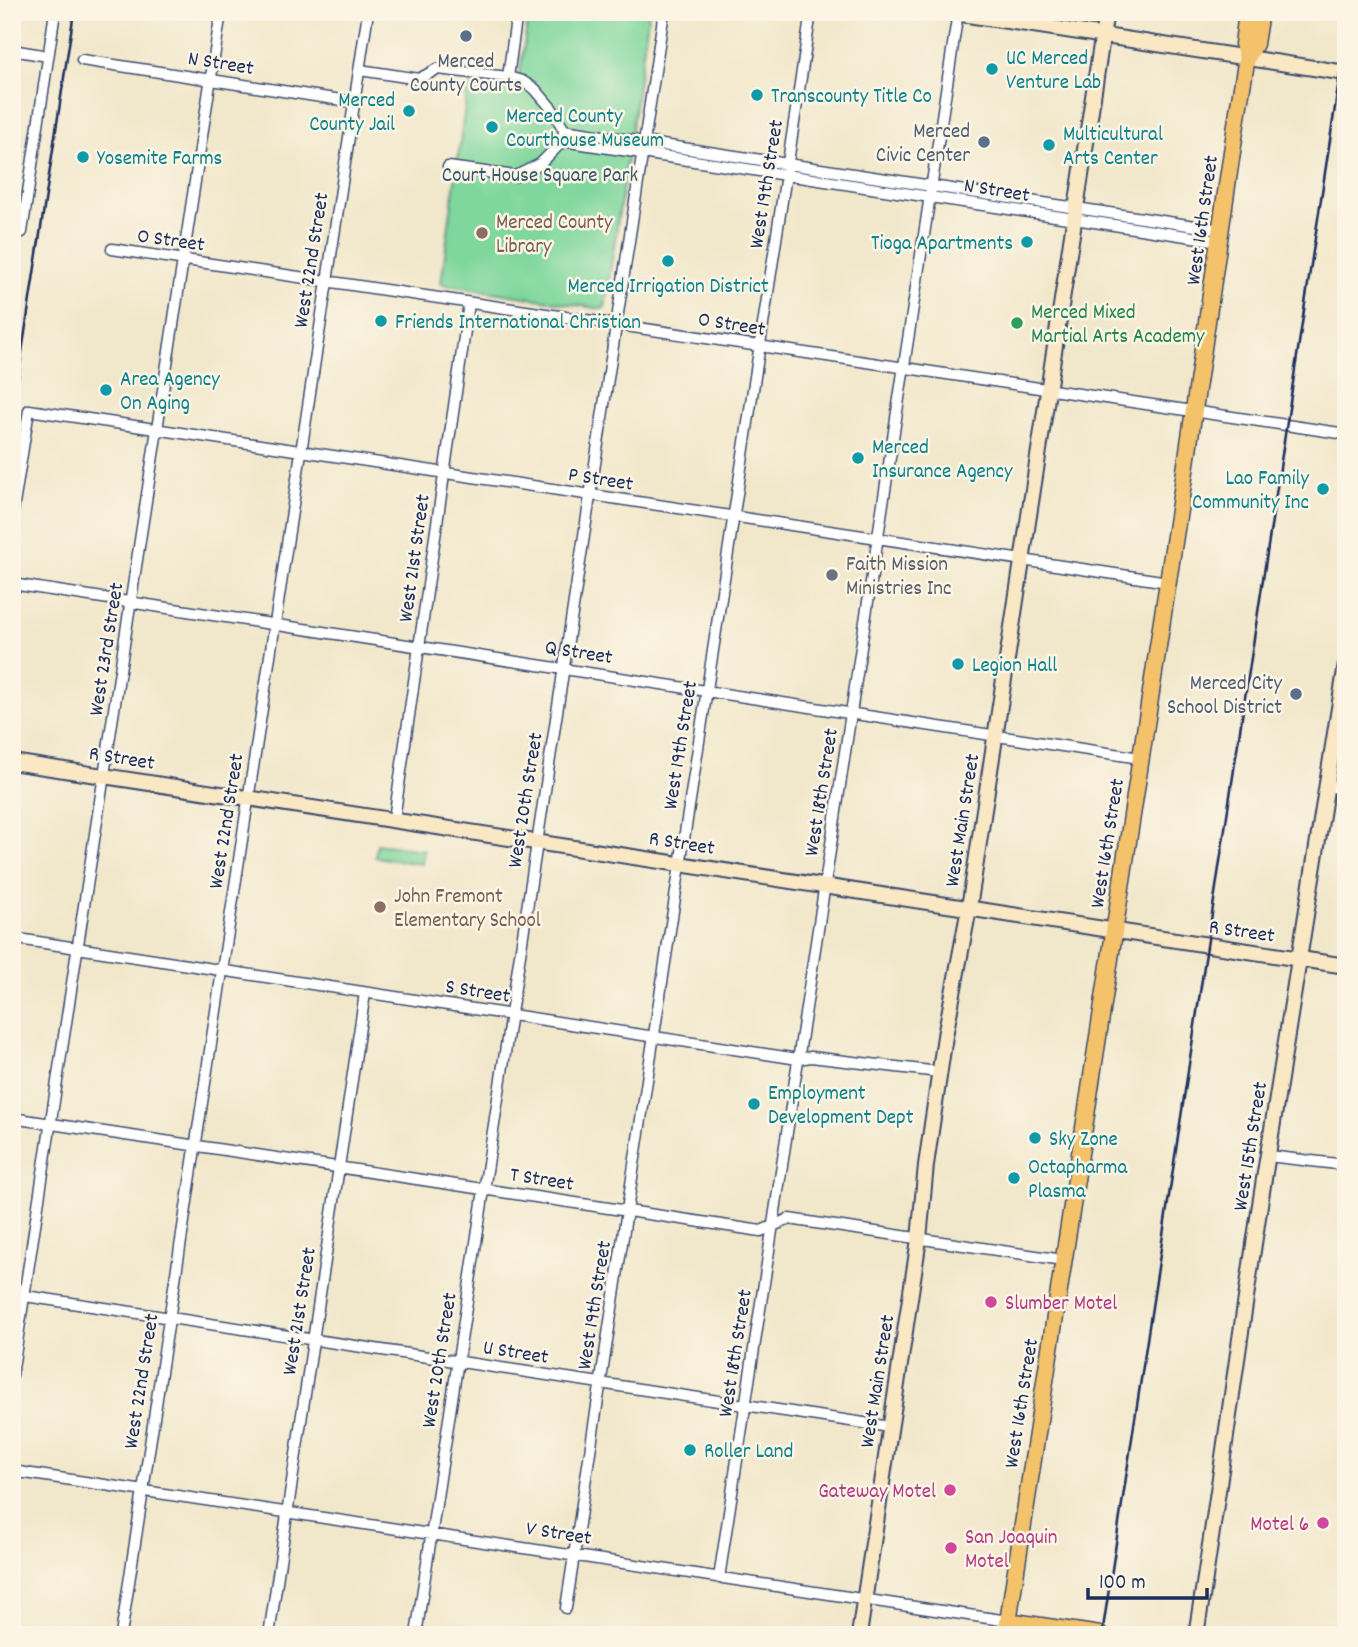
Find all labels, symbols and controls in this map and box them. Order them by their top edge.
marker: Merced County Courts [458,28,474,44]
street label: N Street [185,45,256,85]
place label: UC Merced Venture Lab [1006,45,1101,99]
place label: Merced County Courts [410,48,522,102]
marker: UC Merced Venture Lab [984,61,1000,77]
place label: Transcounty Title Co [771,83,932,113]
place label: Merced County Jail [309,87,395,141]
marker: Transcounty Title Co [749,87,765,103]
marker: Merced County Jail [401,103,417,119]
place label: Merced County Courthouse Museum [506,103,664,157]
street label: West 19th Street [743,118,793,251]
place label: Merced Civic Center [876,118,970,172]
marker: Merced County Courthouse Museum [484,119,500,135]
place label: Multicultural Arts Center [1063,121,1163,175]
marker: Merced Civic Center [976,134,992,150]
marker: Multicultural Arts Center [1041,137,1057,153]
place label: Yosemite Farms [97,145,222,175]
marker: Yosemite Farms [75,149,91,165]
street label: West 16th Street [1180,153,1228,287]
park label: Court House Square Park [442,162,638,192]
street label: N Street [961,172,1032,212]
street label: West 22nd Street [287,190,338,330]
place label: Merced County Library [496,209,613,263]
street label: O Street [135,222,207,262]
marker: Merced County Library [474,225,490,241]
place label: Tioga Apartments [871,230,1013,260]
marker: Tioga Apartments [1019,234,1035,250]
marker: Merced Irrigation District [660,253,676,269]
place label: Merced Irrigation District [567,273,769,303]
place label: Merced Mixed Martial Arts Academy [1031,299,1205,353]
street label: O Street [696,306,768,346]
place label: Friends International Christian [395,309,641,339]
marker: Friends International Christian [373,313,389,329]
marker: Merced Mixed Martial Arts Academy [1009,315,1025,331]
place label: Area Agency On Aging [120,366,220,420]
marker: Area Agency On Aging [98,382,114,398]
place label: Merced Insurance Agency [872,434,1013,488]
marker: Merced Insurance Agency [850,450,866,466]
street label: P Street [566,461,635,501]
place label: Lao Family Community Inc [1192,465,1309,519]
marker: Lao Family Community Inc [1315,481,1331,497]
street label: West 21st Street [392,492,440,624]
place label: Faith Mission Ministries Inc [846,551,951,605]
marker: Faith Mission Ministries Inc [824,567,840,583]
street label: West 23rd Street [83,580,133,718]
street label: Q Street [543,634,615,674]
place label: Legion Hall [972,652,1057,682]
marker: Legion Hall [950,656,966,672]
place label: Merced City School District [1167,670,1282,724]
street label: West 19th Street [657,679,707,812]
marker: Merced City School District [1288,686,1304,702]
street label: West 18th Street [798,726,848,858]
street label: West 20th Street [501,730,552,870]
street label: R Street [87,740,157,780]
street label: West 22nd Street [202,751,253,891]
street label: West Main Street [939,752,989,889]
street label: West 16th Street [1084,776,1134,910]
street label: R Street [647,825,717,865]
place label: John Fremont Elementary School [394,883,541,937]
marker: John Fremont Elementary School [372,899,388,915]
street label: R Street [1207,914,1277,952]
street label: S Street [443,973,512,1013]
place label: Employment Development Dept [768,1080,914,1134]
street label: West 15th Street [1227,1080,1277,1213]
marker: Employment Development Dept [746,1096,762,1112]
place label: Sky Zone [1049,1126,1118,1156]
marker: Sky Zone [1027,1130,1043,1146]
place label: Octapharma Plasma [1028,1154,1128,1208]
street label: T Street [507,1161,576,1201]
marker: Octapharma Plasma [1006,1170,1022,1186]
street label: West 19th Street [571,1239,621,1372]
street label: West 21st Street [276,1245,326,1377]
street label: West 18th Street [712,1287,762,1419]
street label: West 20th Street [415,1290,466,1430]
place label: Slumber Motel [1005,1290,1117,1320]
marker: Slumber Motel [983,1294,999,1310]
street label: West 22nd Street [117,1311,168,1451]
street label: West Main Street [854,1313,904,1450]
street label: U Street [481,1334,551,1374]
street label: West 16th Street [998,1336,1048,1470]
place label: Roller Land [704,1438,793,1468]
marker: Roller Land [682,1442,698,1458]
place label: Gateway Motel [818,1478,936,1508]
marker: Gateway Motel [942,1482,958,1498]
place label: Motel 6 [1250,1511,1309,1541]
street label: V Street [524,1515,594,1555]
marker: Motel 6 [1315,1515,1331,1531]
place label: San Joaquin Motel [965,1524,1057,1578]
marker: San Joaquin Motel [943,1540,959,1556]
scale bar [1088,1556,1208,1600]
text: 100 m [1099,1569,1146,1599]

